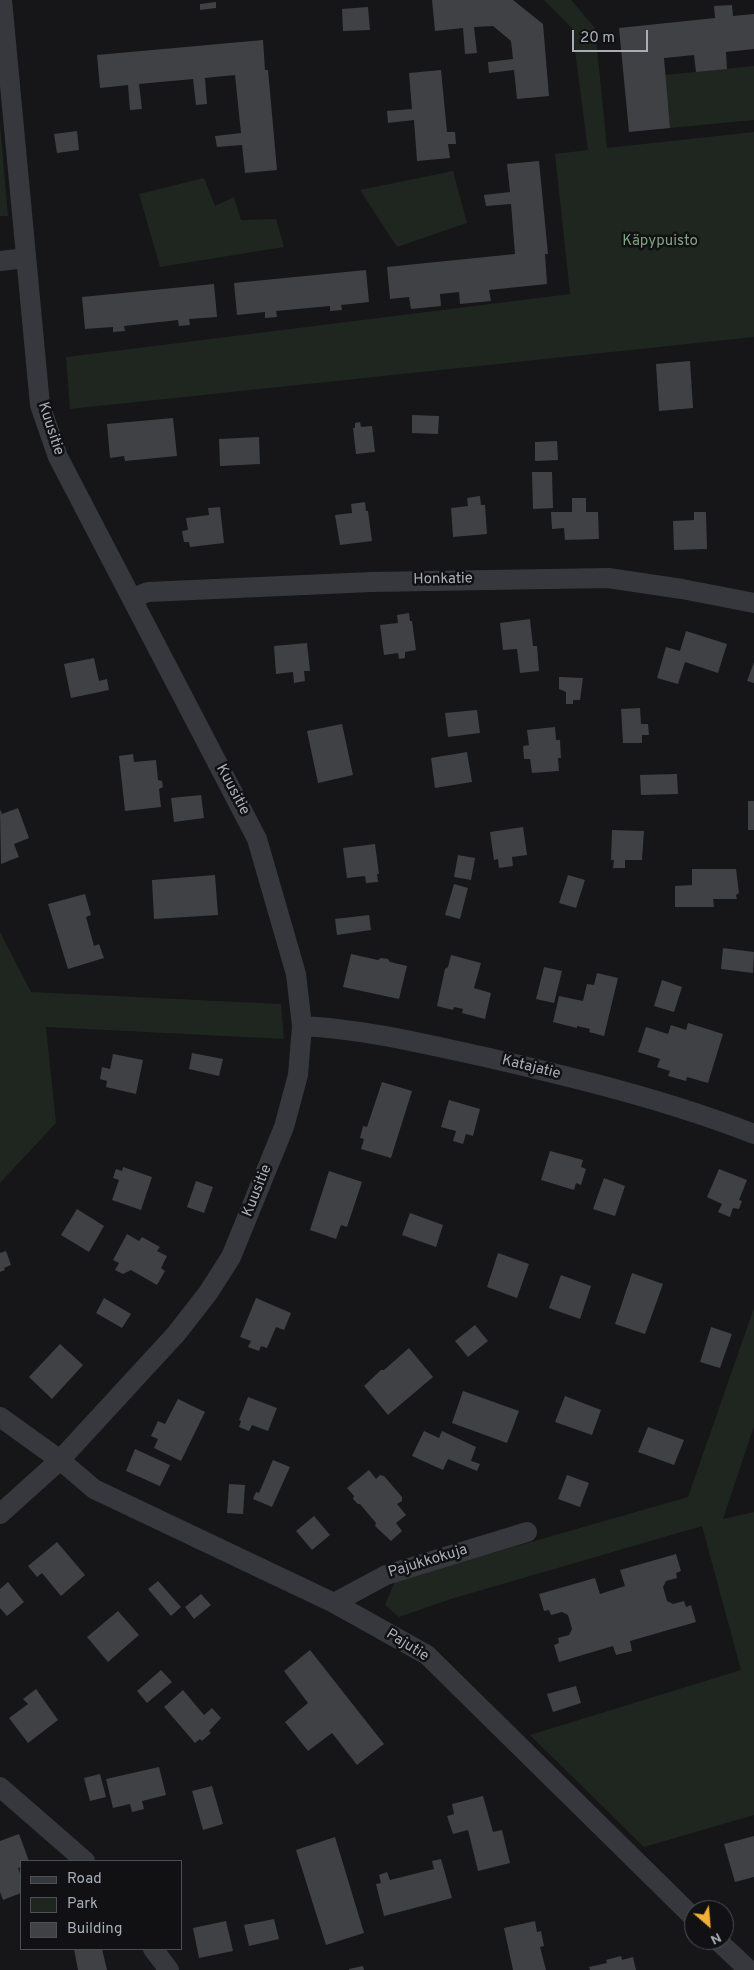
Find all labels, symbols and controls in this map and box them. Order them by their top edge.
scale bar [574,20,650,52]
text: 20 m [580,29,615,48]
park label: Käpypuisto [622,233,698,251]
street label: Kuusitie [33,400,67,458]
street label: Honkatie [413,570,473,590]
street label: Kuusitie [211,762,253,818]
street label: Katajatie [500,1052,562,1084]
street label: Kuusitie [239,1162,277,1220]
street label: Pajukkokuja [386,1541,470,1583]
street label: Pajutie [382,1626,432,1666]
legend [20,1860,182,1950]
text: Road [67,1870,102,1889]
text: Park [67,1895,98,1914]
north arrow [684,1900,734,1950]
text: Building [67,1920,122,1939]
text: N [707,1928,724,1948]

